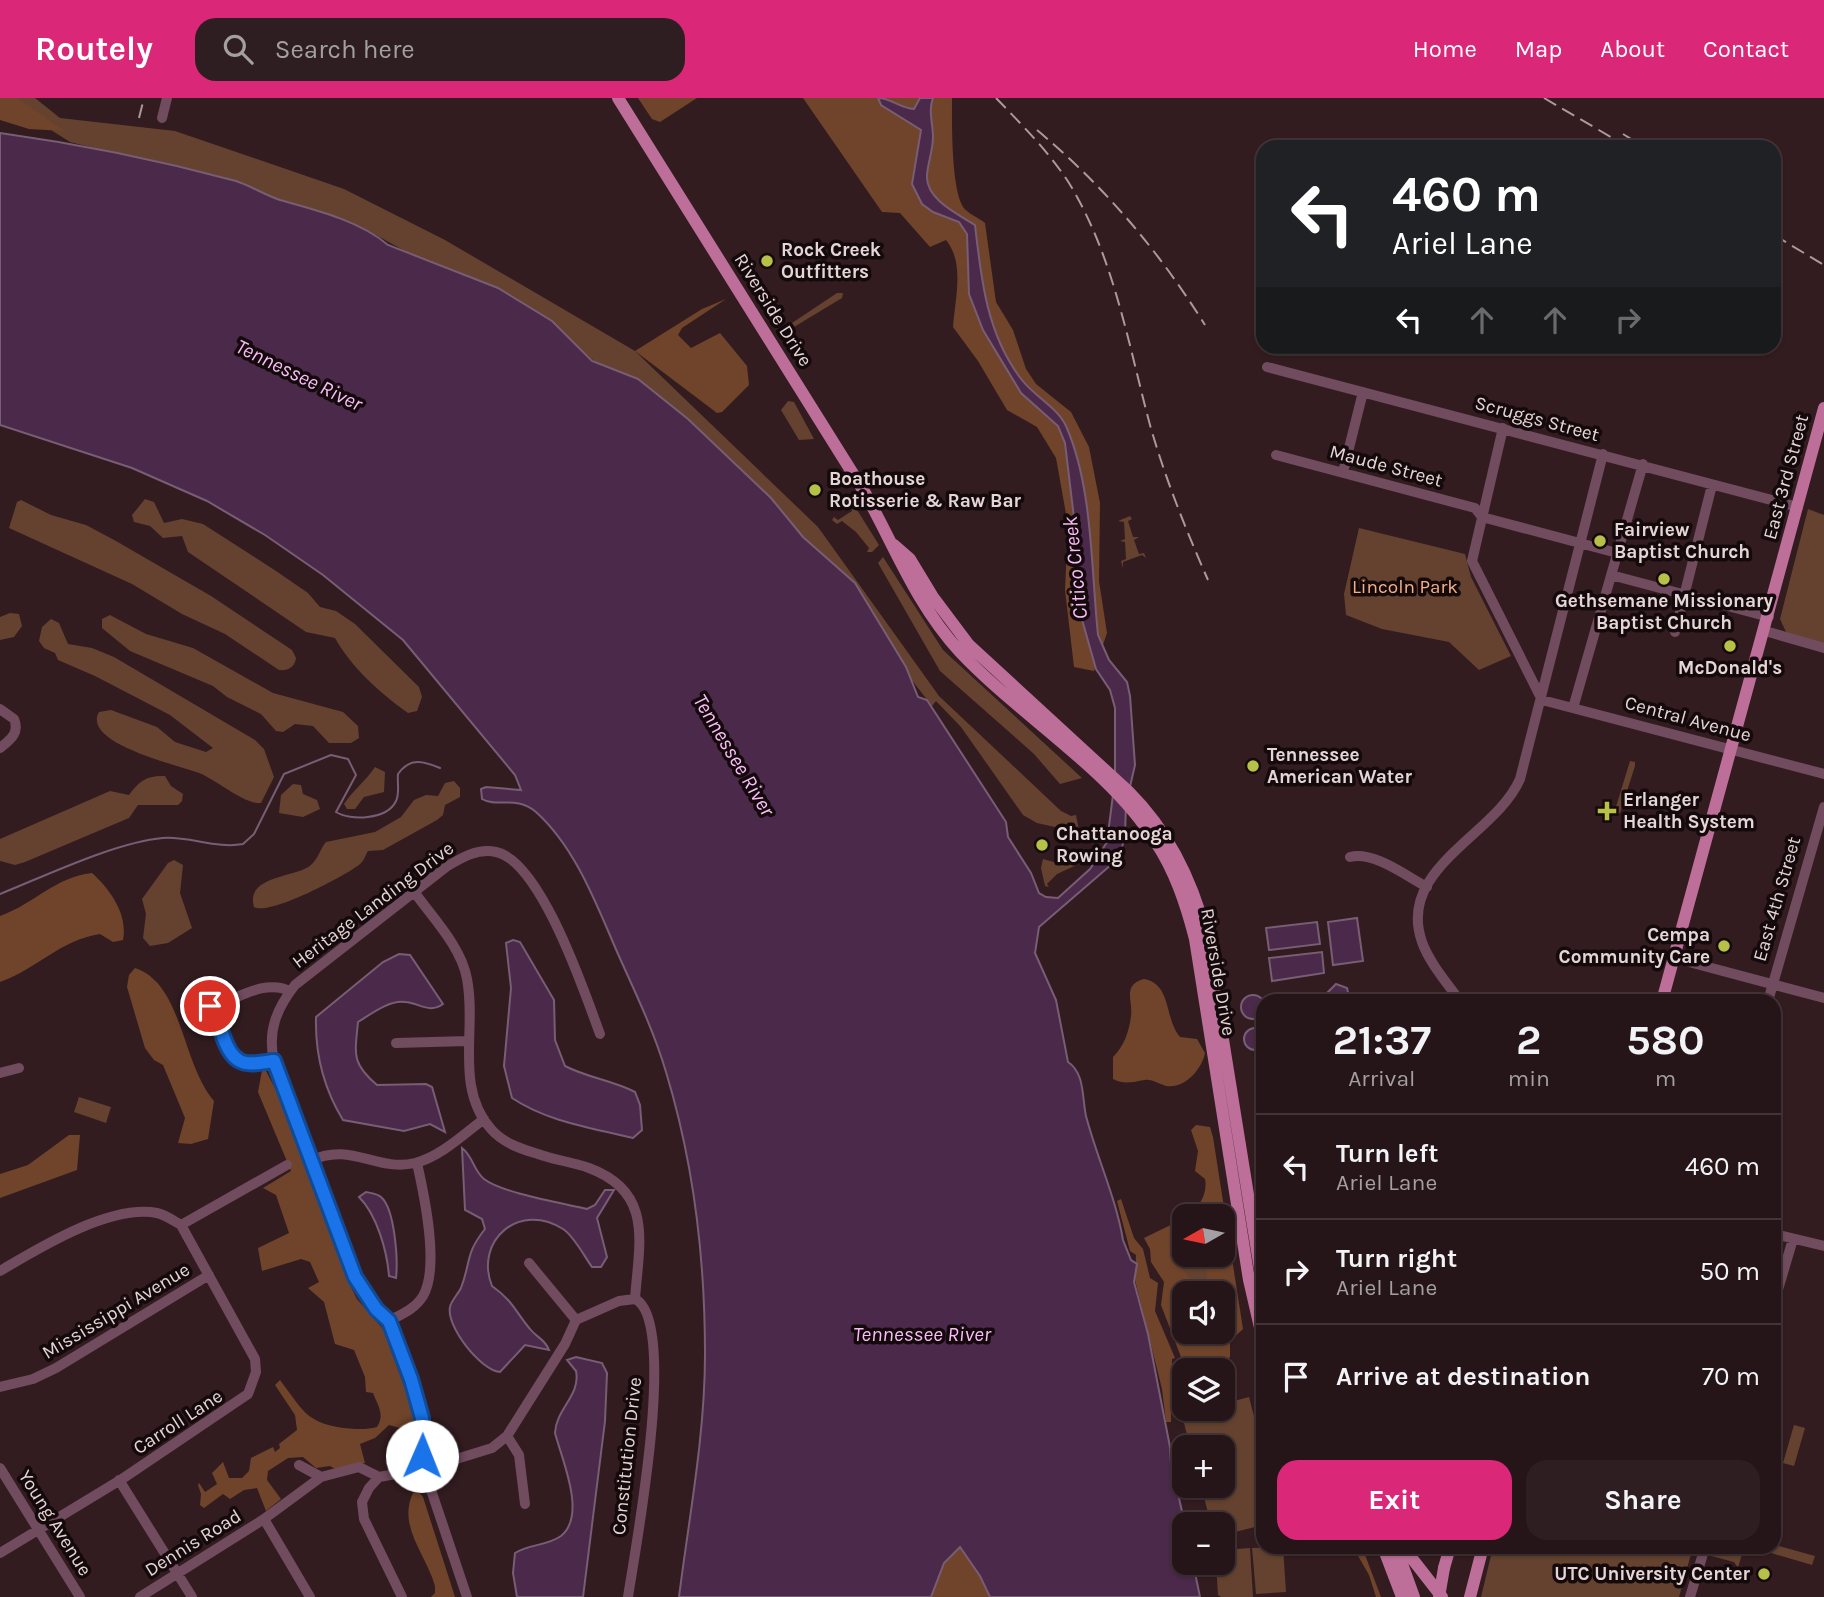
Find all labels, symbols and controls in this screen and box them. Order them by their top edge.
search box [195,18,685,81]
text: Routely [35,30,153,68]
icon: search [219,30,257,68]
text: Search here [275,34,415,65]
text: Home [1413,35,1477,63]
text: Map [1515,35,1562,63]
text: About [1600,35,1665,63]
text: Contact [1703,35,1789,63]
text: 460 m [1392,166,1541,223]
icon: left [1277,168,1368,259]
text: Ariel Lane [1392,225,1533,262]
place label: Rock Creek Outfitters [781,239,881,283]
street label: Riverside Drive [729,249,817,371]
marker: Rock Creek Outfitters [759,253,775,269]
icon: left [1390,301,1428,339]
icon: ahead [1463,301,1501,339]
icon: ahead [1536,301,1574,339]
icon: right [1609,301,1647,339]
water label: Tennessee River [232,334,367,416]
street label: Scruggs Street [1472,392,1602,446]
street label: East 3rd Street [1759,412,1813,542]
street label: Maude Street [1327,440,1445,492]
place label: Boathouse Rotisserie & Raw Bar [829,468,1022,512]
marker: Boathouse Rotisserie & Raw Bar [807,482,823,498]
water label: Citico Creek [1058,515,1092,621]
place label: Fairview Baptist Church [1614,519,1750,563]
marker: Fairview Baptist Church [1592,533,1608,549]
marker: Gethsemane Missionary Baptist Church [1656,571,1672,587]
park label: Lincoln Park [1352,576,1458,598]
place label: Gethsemane Missionary Baptist Church [1555,590,1773,634]
marker: McDonald's [1722,638,1738,654]
place label: McDonald's [1678,657,1782,679]
water label: Tennessee River [688,690,780,821]
street label: Central Avenue [1623,692,1753,746]
place label: Tennessee American Water [1267,744,1412,788]
marker: Tennessee American Water [1245,758,1261,774]
place label: Erlanger Health System [1623,789,1755,833]
marker: Erlanger Health System [1597,801,1617,821]
place label: Chattanooga Rowing [1056,823,1173,867]
street label: East 4th Street [1749,834,1805,964]
street label: Heritage Landing Drive [288,837,458,973]
marker: Chattanooga Rowing [1034,837,1050,853]
street label: Riverside Drive [1196,907,1240,1037]
place label: Cempa Community Care [1559,924,1710,968]
marker: Cempa Community Care [1716,938,1732,954]
pin [180,976,240,1036]
icon: arrive [191,987,229,1025]
text: 21:37 [1332,1015,1431,1065]
text: 2 [1516,1015,1541,1065]
text: 580 [1626,1015,1705,1065]
text: Arrival [1348,1065,1416,1092]
text: min [1508,1065,1550,1092]
text: m [1655,1065,1676,1092]
text: Turn left [1336,1138,1438,1169]
icon: left [1277,1148,1315,1186]
text: 460 m [1685,1151,1760,1182]
text: Ariel Lane [1336,1169,1437,1196]
north arrow [1172,1204,1236,1267]
map controls [1172,1204,1235,1575]
text: Turn right [1336,1243,1457,1274]
icon: right [1277,1253,1315,1291]
text: 50 m [1699,1256,1760,1287]
street label: Mississippi Avenue [38,1258,194,1364]
text: Ariel Lane [1336,1274,1437,1301]
button: sound [1172,1281,1235,1344]
water label: Tennessee River [853,1322,992,1346]
button: layers [1172,1358,1235,1421]
icon: arrive [1277,1358,1315,1396]
text: Arrive at destination [1336,1361,1590,1392]
text: 70 m [1702,1361,1760,1392]
street label: Constitution Drive [608,1376,646,1536]
street label: Carroll Lane [129,1385,227,1459]
position arrow [385,1419,459,1493]
button: + [1172,1435,1235,1498]
button: Exit [1277,1460,1512,1540]
button: Share [1526,1460,1760,1540]
street label: Young Avenue [14,1466,96,1580]
street label: Dennis Road [141,1505,245,1581]
button: − [1172,1512,1235,1575]
place label: UTC University Center [1554,1563,1751,1585]
marker: UTC University Center [1756,1566,1772,1582]

